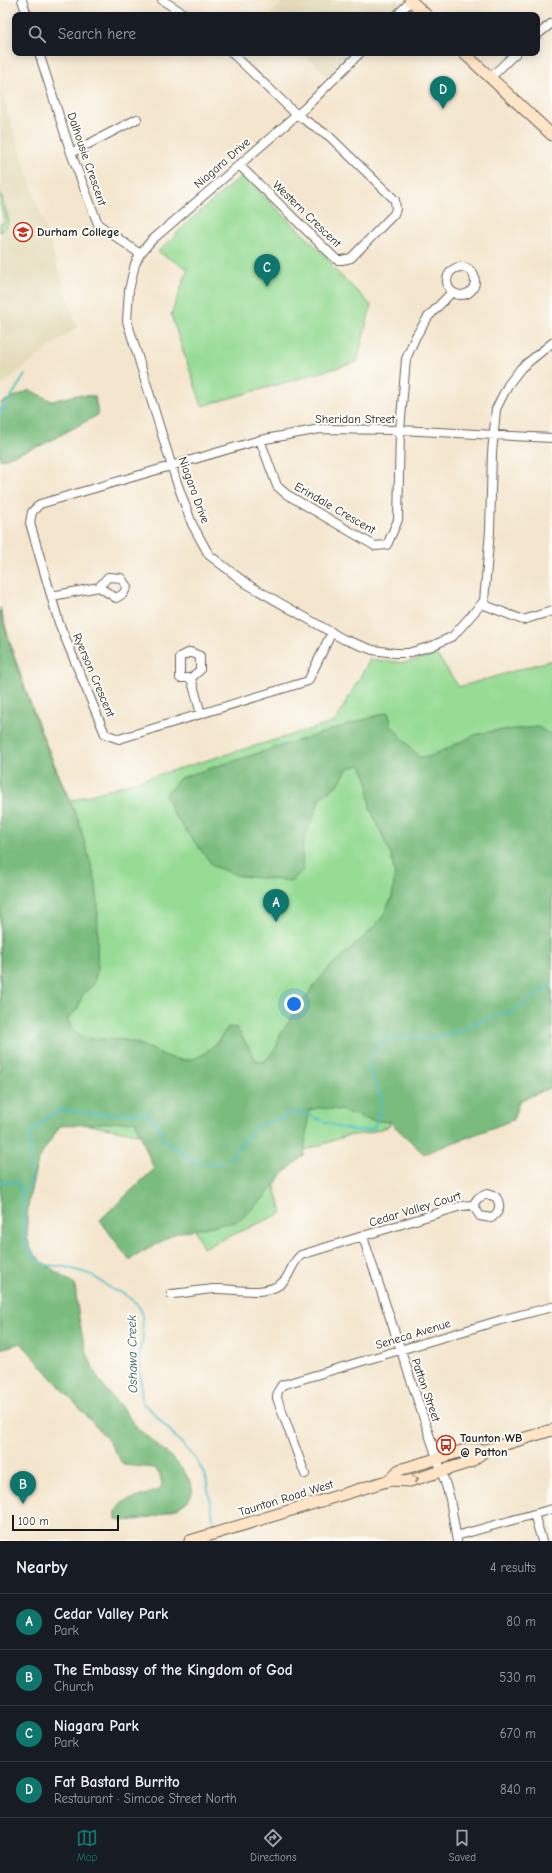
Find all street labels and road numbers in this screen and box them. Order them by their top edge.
street label: Dalhousie Crescent [64,111,110,208]
street label: Niagara Drive [191,135,253,191]
street label: Western Crescent [270,178,345,251]
street label: Sheridan Street [315,412,395,426]
street label: Niagara Drive [175,455,213,525]
street label: Erindale Crescent [292,479,379,537]
street label: Ryerson Crescent [70,631,118,720]
street label: Cedar Valley Court [367,1188,463,1230]
street label: Seneca Avenue [374,1316,452,1352]
street label: Patton Street [409,1357,444,1424]
street label: Taunton Road West [237,1477,336,1519]

